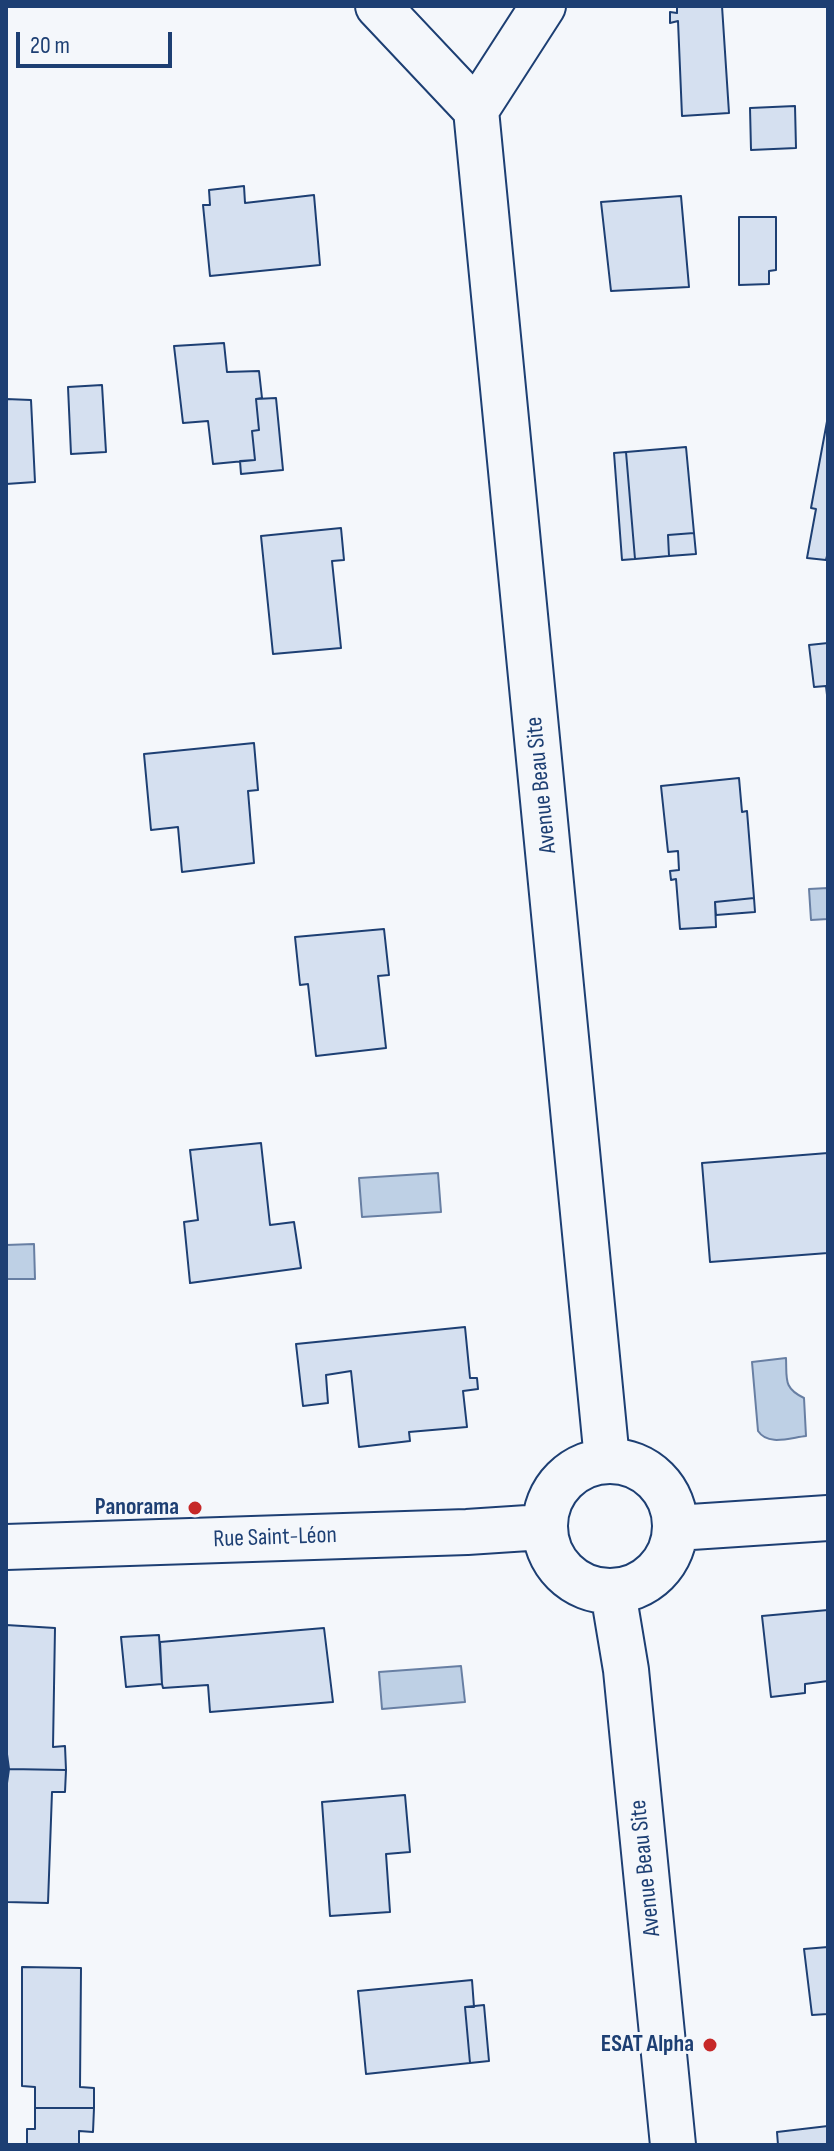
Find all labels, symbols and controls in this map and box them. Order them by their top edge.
scale bar [20,16,176,66]
text: 20 m [30,31,70,60]
street label: Avenue Beau Site [520,715,564,855]
place label: Panorama [95,1494,179,1522]
marker: Panorama [186,1499,204,1517]
street label: Rue Saint-Léon [213,1521,337,1555]
street label: Avenue Beau Site [624,1798,668,1938]
place label: ESAT Alpha [601,2031,694,2059]
marker: ESAT Alpha [701,2036,719,2054]

